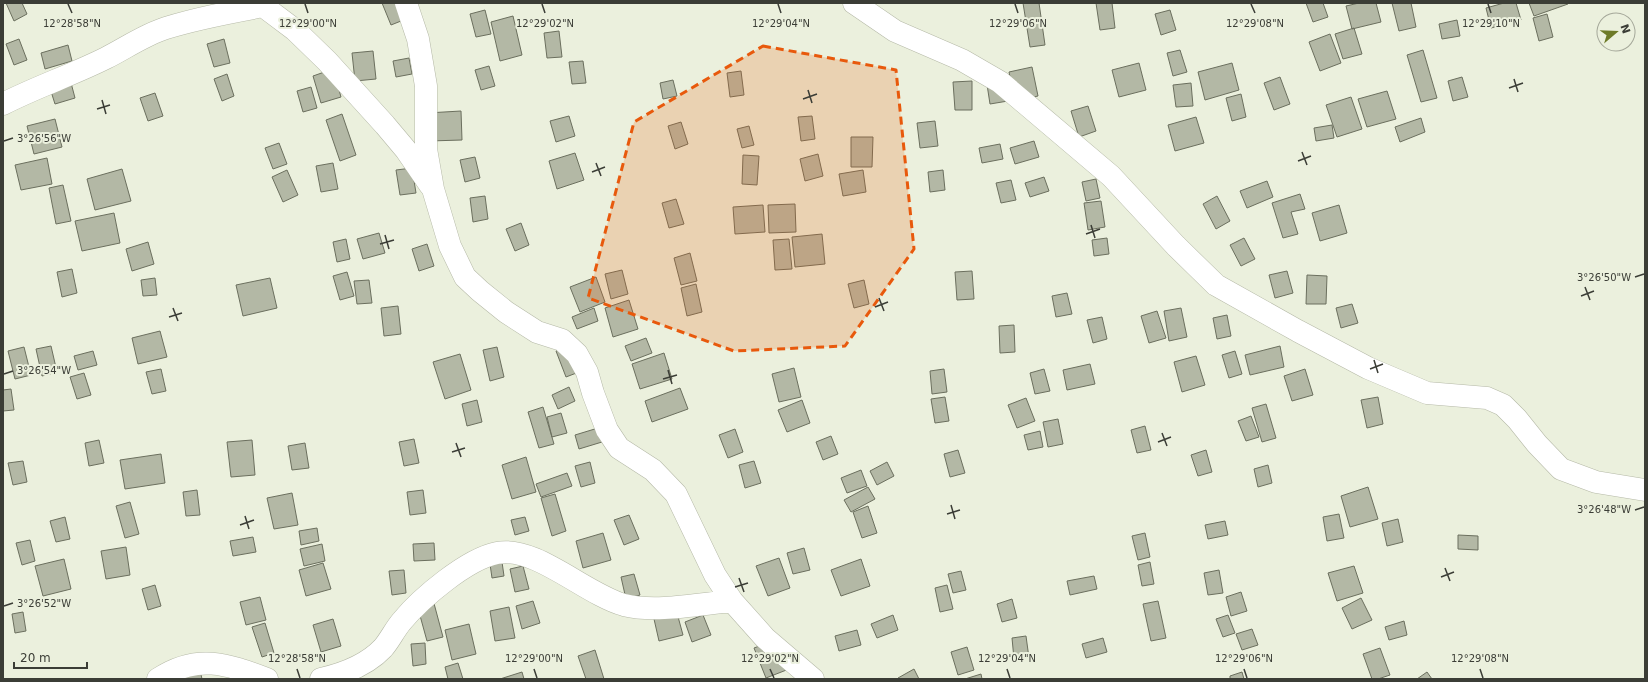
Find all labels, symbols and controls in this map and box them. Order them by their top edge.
north arrow [1596,12,1636,52]
text: 12°28'58"N [43,18,101,29]
text: 12°29'00"N [279,18,337,29]
text: 12°29'02"N [516,18,574,29]
text: 12°29'04"N [752,18,810,29]
text: 12°29'06"N [989,18,1047,29]
text: 12°29'08"N [1226,18,1284,29]
text: 12°29'10"N [1462,18,1520,29]
text: N [1617,22,1633,35]
text: 3°26'56"W [17,133,71,144]
text: 3°26'50"W [1577,272,1631,283]
text: 3°26'54"W [17,365,71,376]
text: 3°26'48"W [1577,504,1631,515]
text: 3°26'52"W [17,598,71,609]
scale bar [14,644,87,670]
text: 20 m [20,651,51,665]
text: 12°28'58"N [268,653,326,664]
text: 12°29'00"N [505,653,563,664]
text: 12°29'02"N [741,653,799,664]
text: 12°29'04"N [978,653,1036,664]
text: 12°29'06"N [1215,653,1273,664]
text: 12°29'08"N [1451,653,1509,664]

